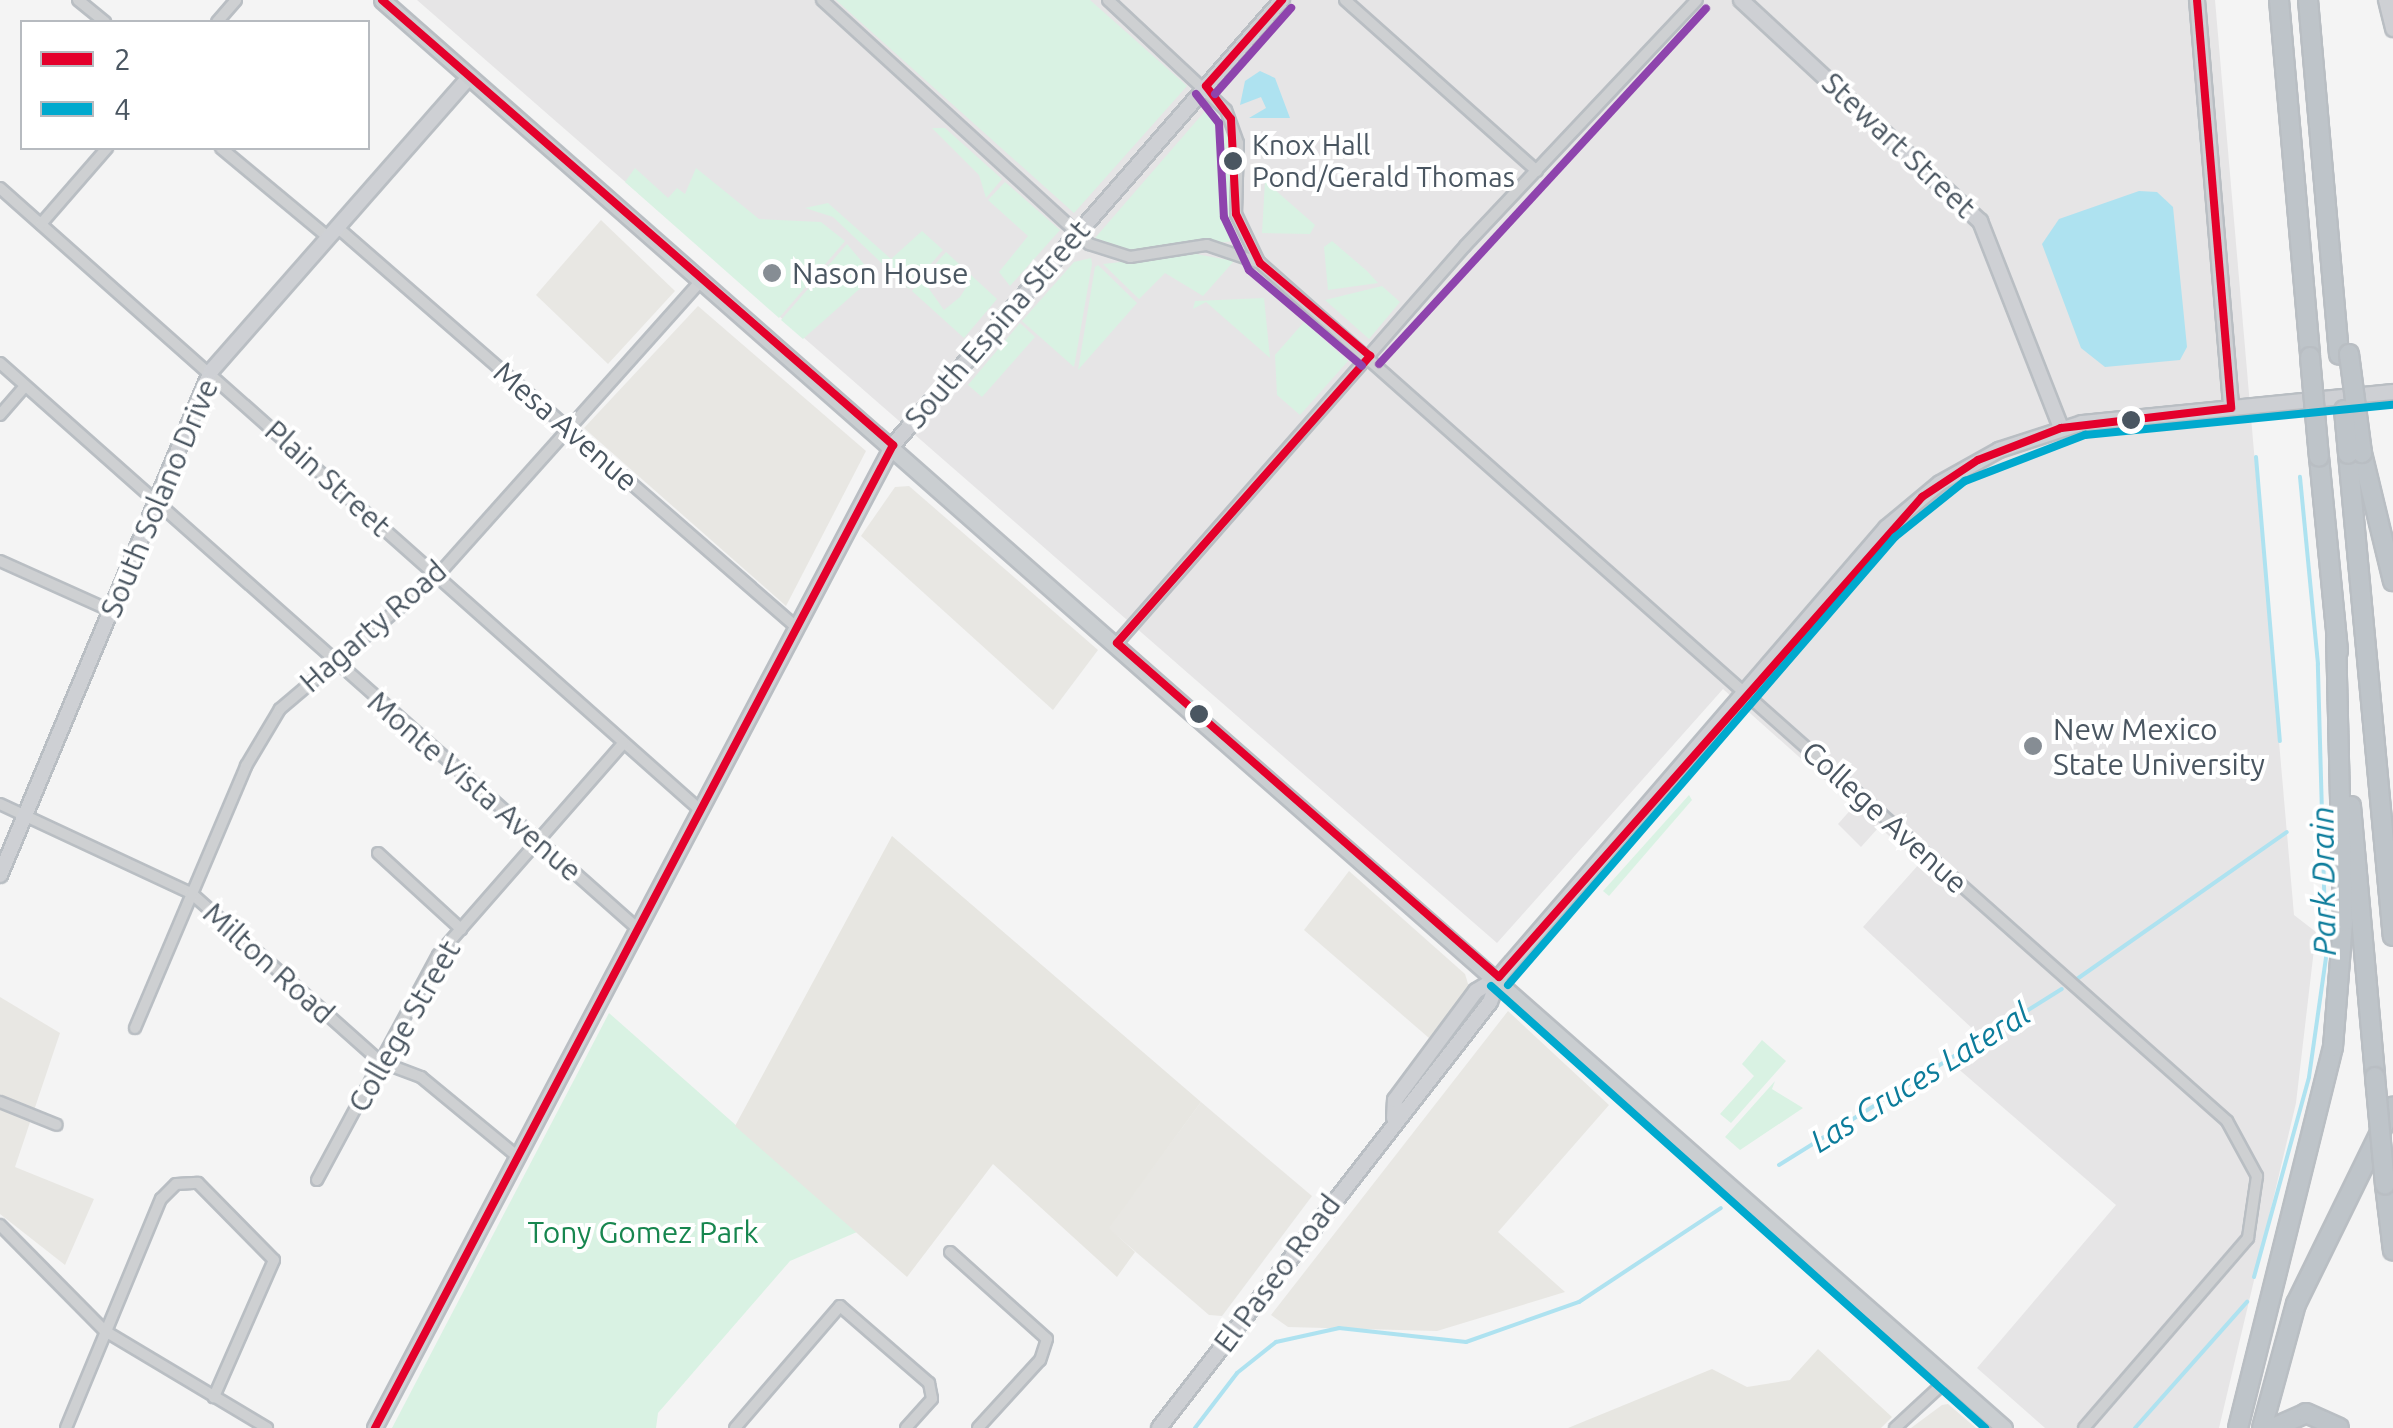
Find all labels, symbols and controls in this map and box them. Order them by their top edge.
legend [20,20,370,150]
text: 2 [114,42,131,76]
street label: Stewart Street [1815,65,1983,225]
text: 4 [114,92,131,126]
place label: Knox Hall Pond/Gerald Thomas [1252,128,1515,194]
marker: Knox Hall Pond/Gerald Thomas [1223,151,1243,171]
street label: South Espina Street [897,213,1097,435]
place label: Nason House [792,255,969,291]
marker: Nason House [761,262,783,284]
street label: Mesa Avenue [487,354,645,498]
street label: South Solano Drive [93,373,225,623]
unlabelled marker [2121,410,2141,430]
street label: Plain Street [258,412,398,544]
street label: Hagarty Road [292,552,454,700]
street label: Monte Vista Avenue [361,683,589,889]
unlabelled marker [1189,704,1209,724]
place label: New Mexico State University [2053,711,2265,782]
street label: College Avenue [1795,733,1975,901]
marker: New Mexico State University [2022,735,2044,757]
water label: Park Drain [2302,806,2344,956]
street label: Milton Road [196,895,342,1031]
street label: College Street [340,934,468,1118]
water label: Las Cruces Lateral [1803,994,2037,1160]
street label: El Paseo Road [1206,1187,1348,1359]
park label: Tony Gomez Park [527,1214,759,1250]

